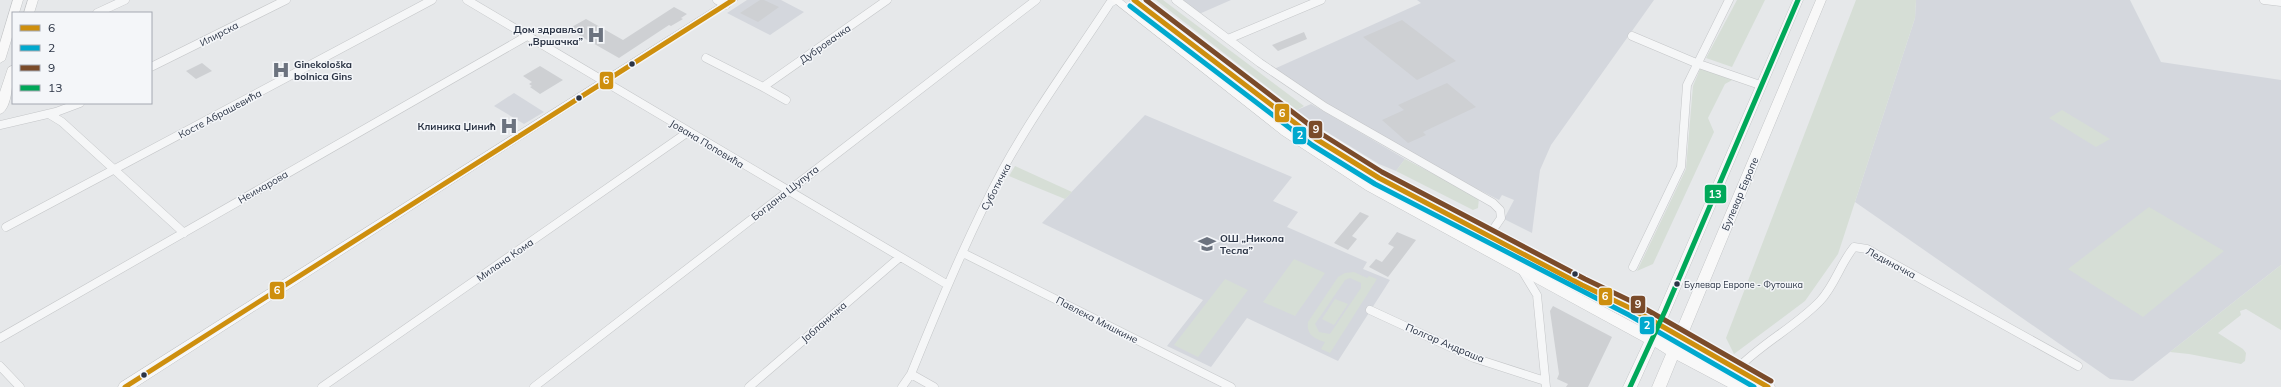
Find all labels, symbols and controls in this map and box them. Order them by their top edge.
legend [12,12,152,104]
street label: Илирска [197,19,241,49]
text: 6 [48,20,55,35]
street label: Дубровачка [797,22,853,66]
place label: Дом здравља „Вршачка” [513,23,583,48]
hospital icon: Дом здравља „Вршачка” [586,25,606,45]
text: 2 [48,40,55,55]
place label: Ginekološka bolnica Gins [294,58,352,83]
unlabelled marker [627,59,637,69]
text: 9 [48,60,55,75]
hospital icon: Ginekološka bolnica Gins [271,60,291,80]
line badge: 6 [599,71,614,90]
text: 6 [603,73,610,87]
text: 13 [48,80,62,95]
street label: Косте Абрашевића [176,87,264,141]
unlabelled marker [574,93,584,103]
line badge: 6 [1274,103,1290,123]
text: 6 [1279,106,1286,120]
hospital icon: Клиника Џинић [499,116,519,136]
street label: Јована Поповића [668,117,746,171]
place label: Клиника Џинић [417,120,496,133]
line badge: 9 [1308,120,1323,139]
text: 9 [1313,122,1320,136]
line badge: 2 [1292,126,1307,145]
text: 2 [1297,128,1304,142]
street label: Булевар Европе [1719,155,1762,233]
street label: Суботичка [978,161,1014,213]
street label: Богдана Шупута [749,163,821,223]
street label: Неимарова [236,167,290,207]
line badge: 13 [1704,184,1727,204]
text: 13 [1708,187,1722,201]
place label: ОШ „Никола Тесла” [1220,232,1284,257]
school or university icon: ОШ „Никола Тесла” [1197,234,1217,254]
street label: Милана Кома [474,236,536,284]
street label: Лединачка [1864,244,1918,282]
unlabelled marker [1570,269,1580,279]
marker: Булевар Европе - Футошка [1672,279,1682,289]
place label: Булевар Европе - Футошка [1684,279,1803,291]
line badge: 6 [269,281,285,300]
text: 6 [274,283,281,297]
line badge: 6 [1598,287,1613,306]
text: 6 [1602,289,1609,303]
street label: Павлека Мишкине [1054,294,1141,347]
line badge: 9 [1630,295,1646,314]
text: 9 [1635,297,1642,311]
street label: Јабланичка [799,299,849,345]
line badge: 2 [1639,316,1655,335]
text: 2 [1644,318,1651,332]
street label: Полгар Андраша [1404,321,1486,365]
unlabelled marker [139,370,149,380]

